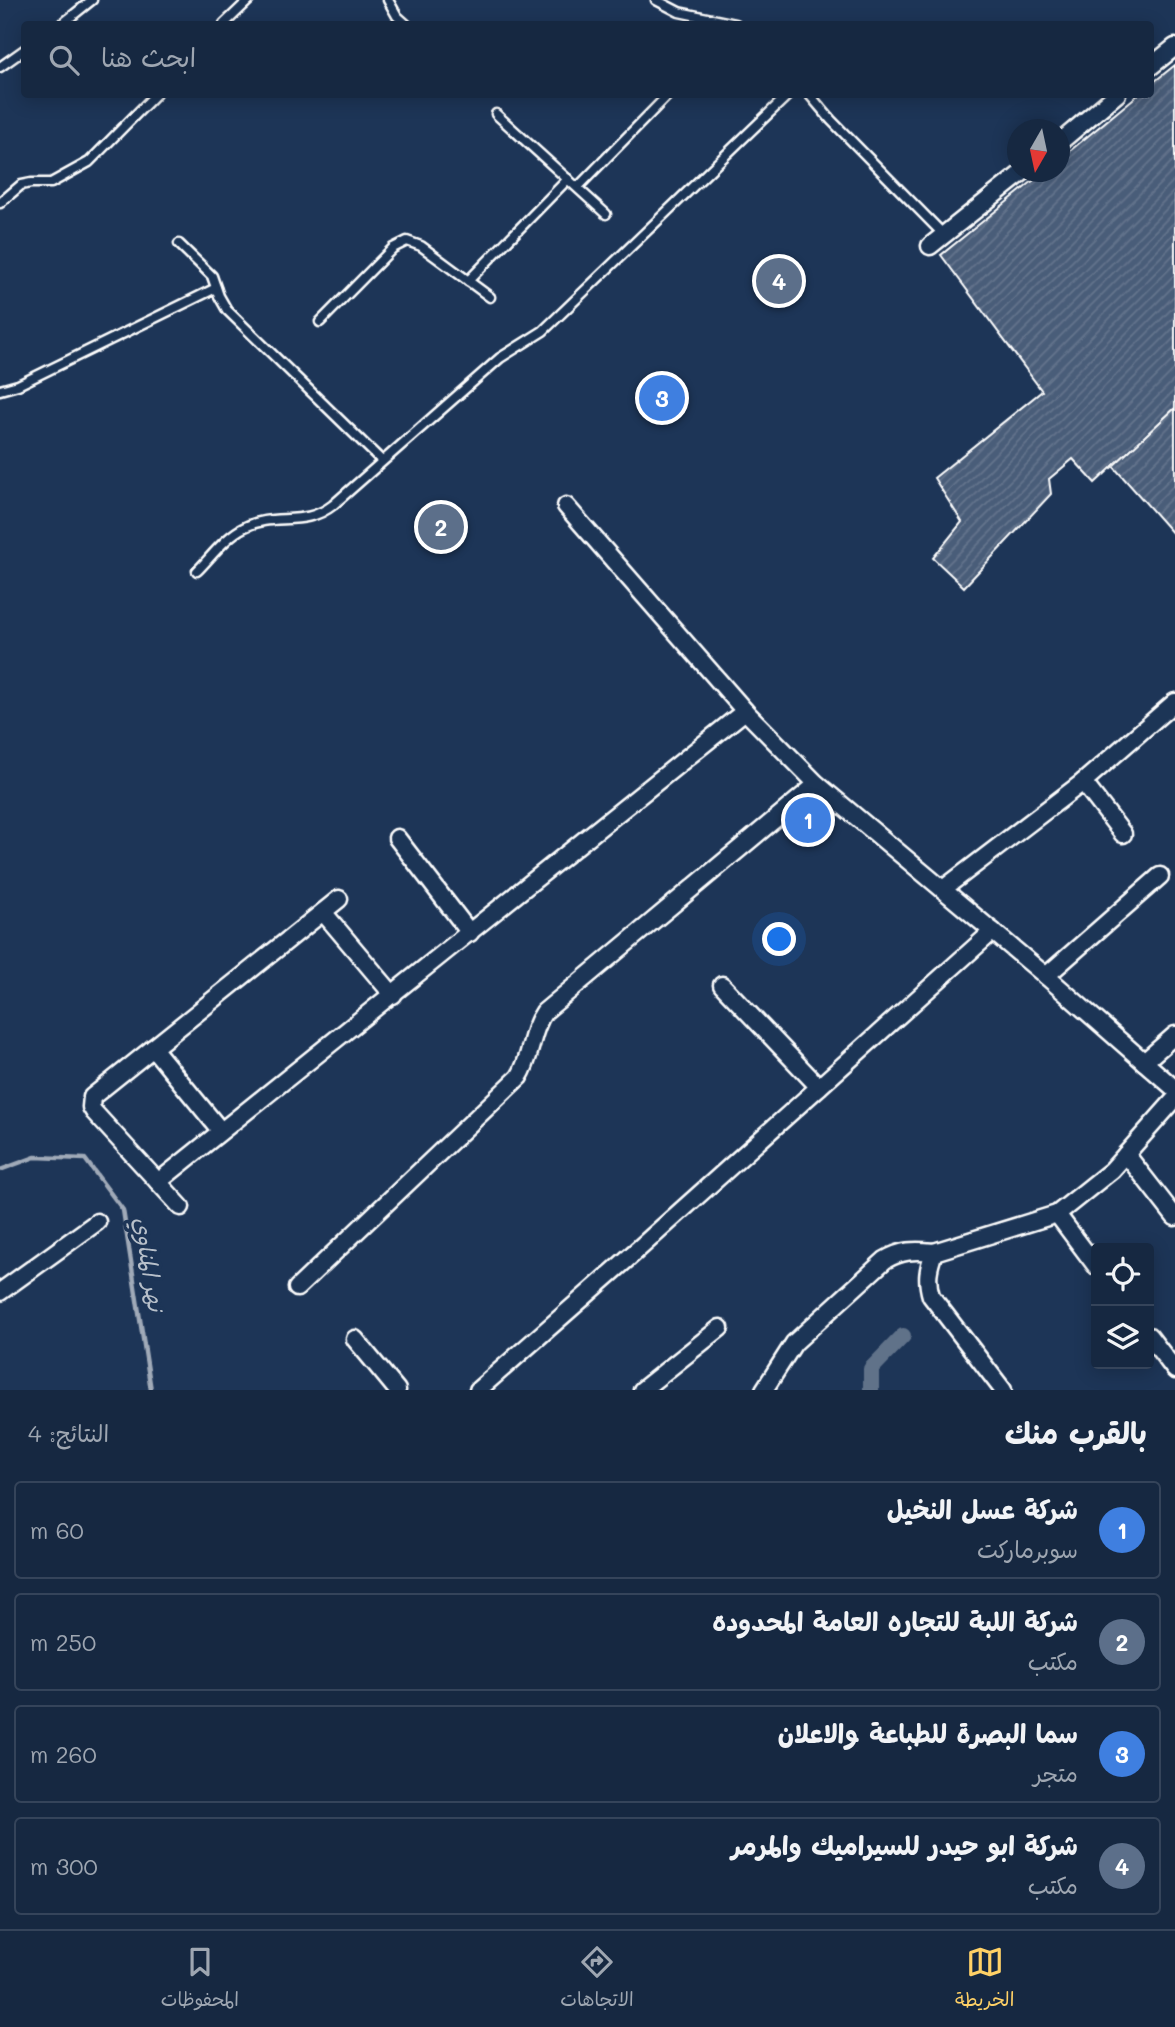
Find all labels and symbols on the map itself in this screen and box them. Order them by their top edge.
north arrow [1007,119,1070,182]
pin: 4 [756,255,802,307]
pin: 3 [639,372,685,424]
pin: 2 [418,501,464,553]
pin: 1 [785,794,831,846]
your location [762,922,796,956]
water label: نهر المناوي [125,1214,173,1316]

